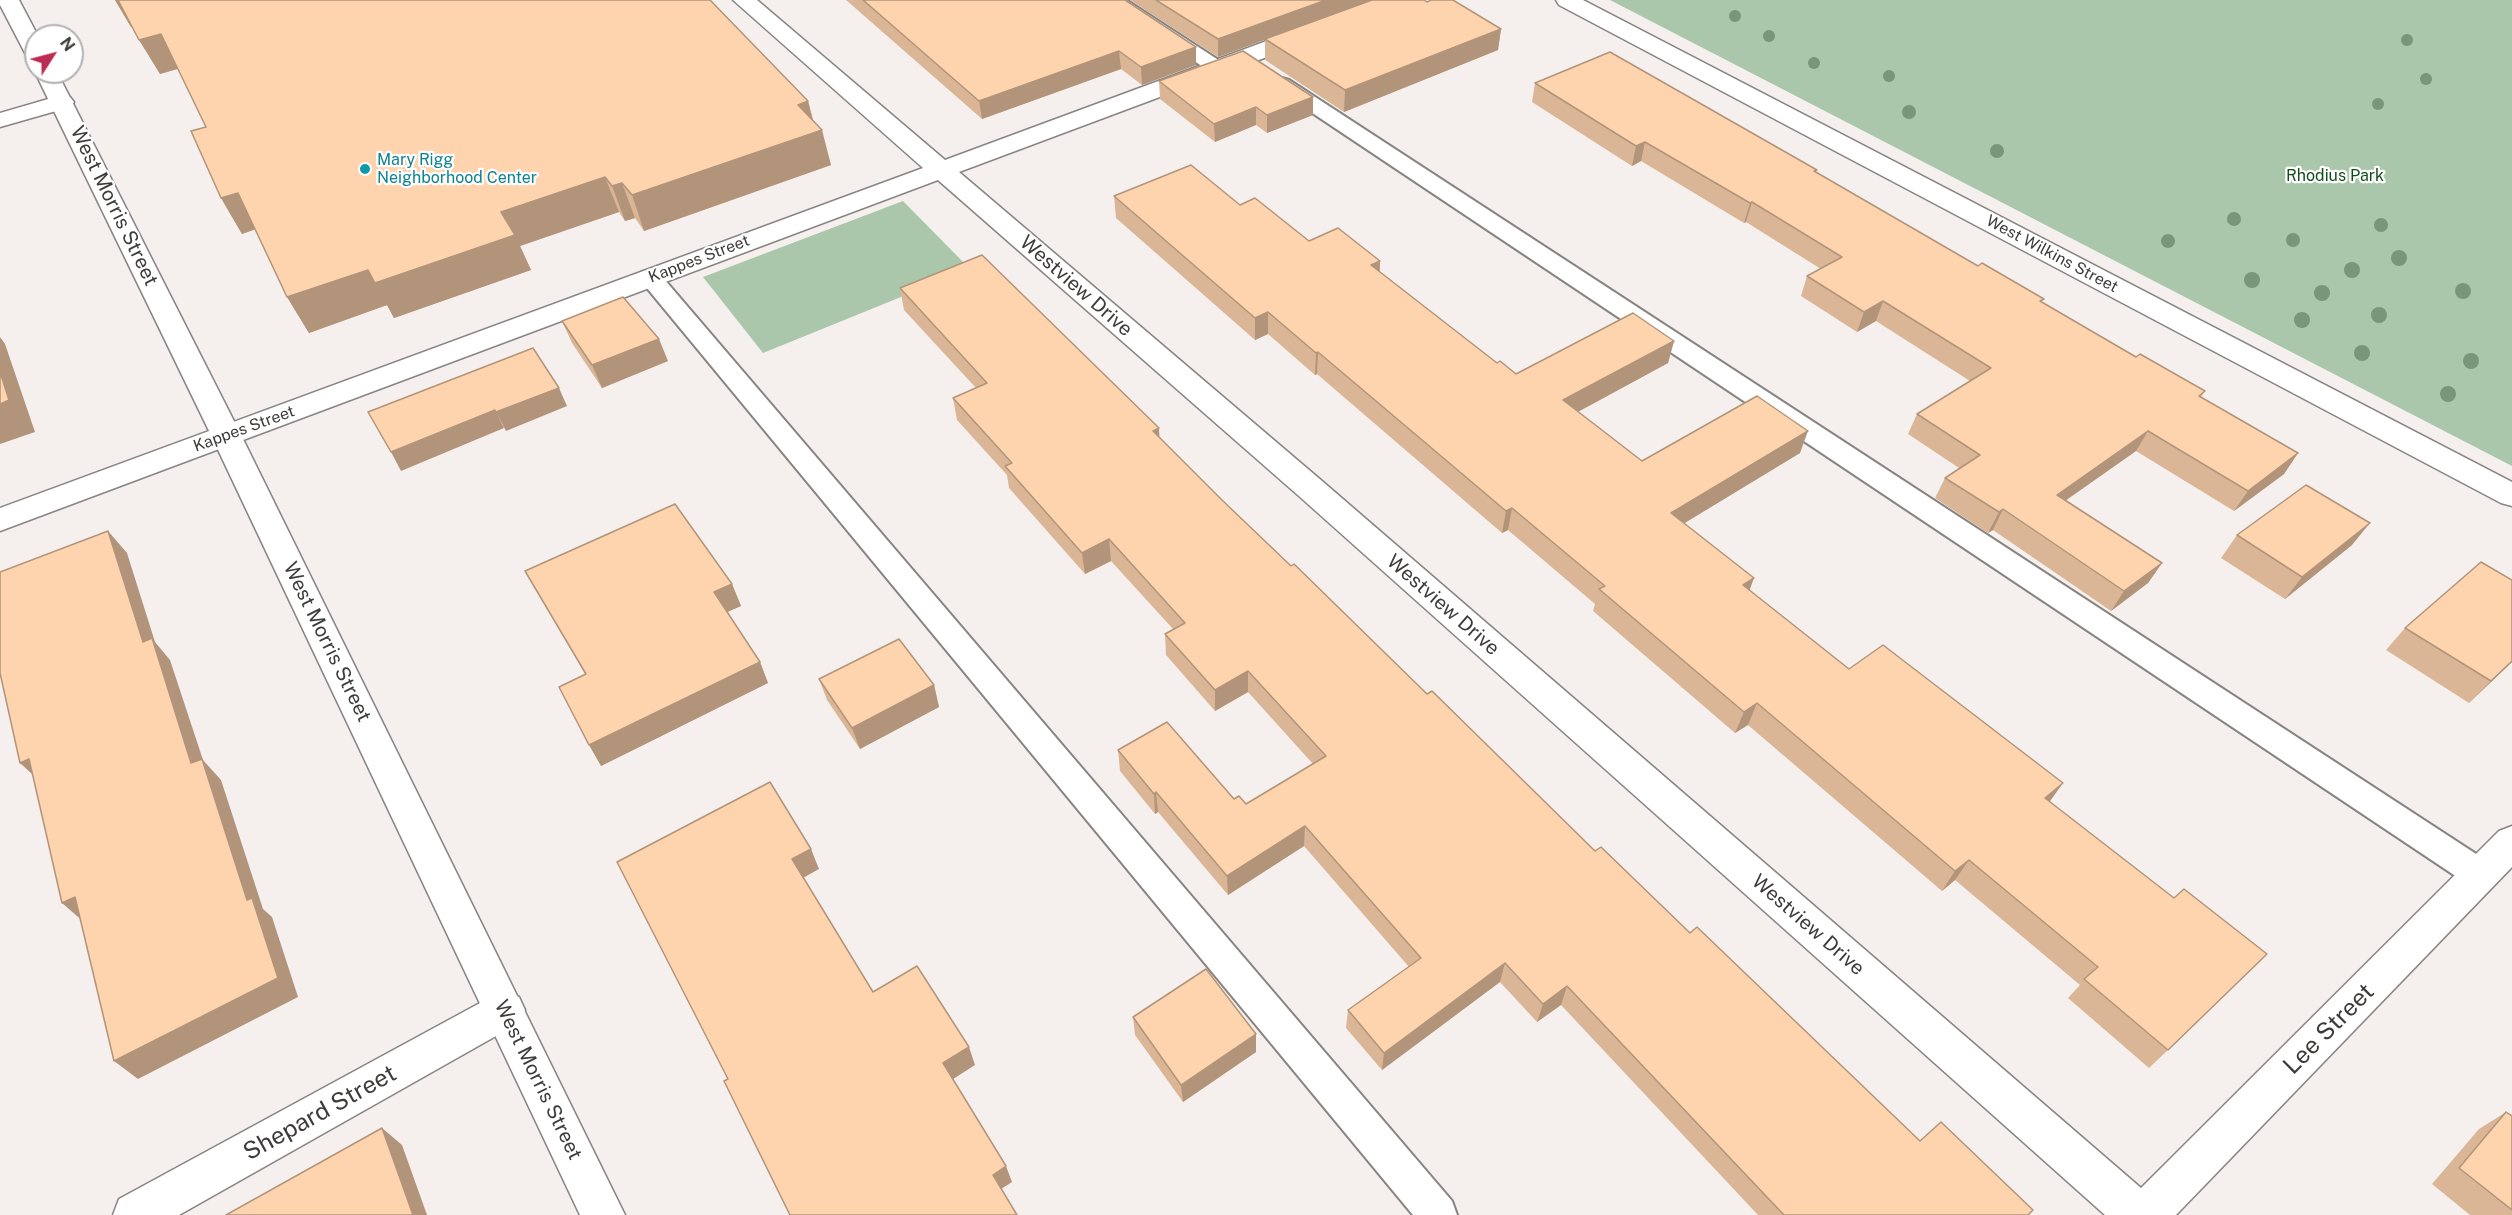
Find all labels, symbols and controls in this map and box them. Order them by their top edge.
north arrow [24,24,84,84]
text: N [56,34,79,55]
street label: West Morris Street [65,122,163,290]
place label: Mary Rigg Neighborhood Center [377,150,537,188]
marker: Mary Rigg Neighborhood Center [358,162,372,176]
park label: Rhodius Park [2286,166,2384,186]
street label: West Wilkins Street [1983,211,2121,297]
street label: Westview Drive [1015,230,1137,342]
street label: Kappes Street [646,231,752,287]
street label: Kappes Street [191,402,297,456]
street label: Westview Drive [1382,549,1504,661]
street label: West Morris Street [278,558,376,726]
street label: Westview Drive [1747,869,1869,981]
street label: Lee Street [2278,978,2380,1080]
street label: West Morris Street [489,996,587,1164]
street label: Shepard Street [239,1059,401,1167]

